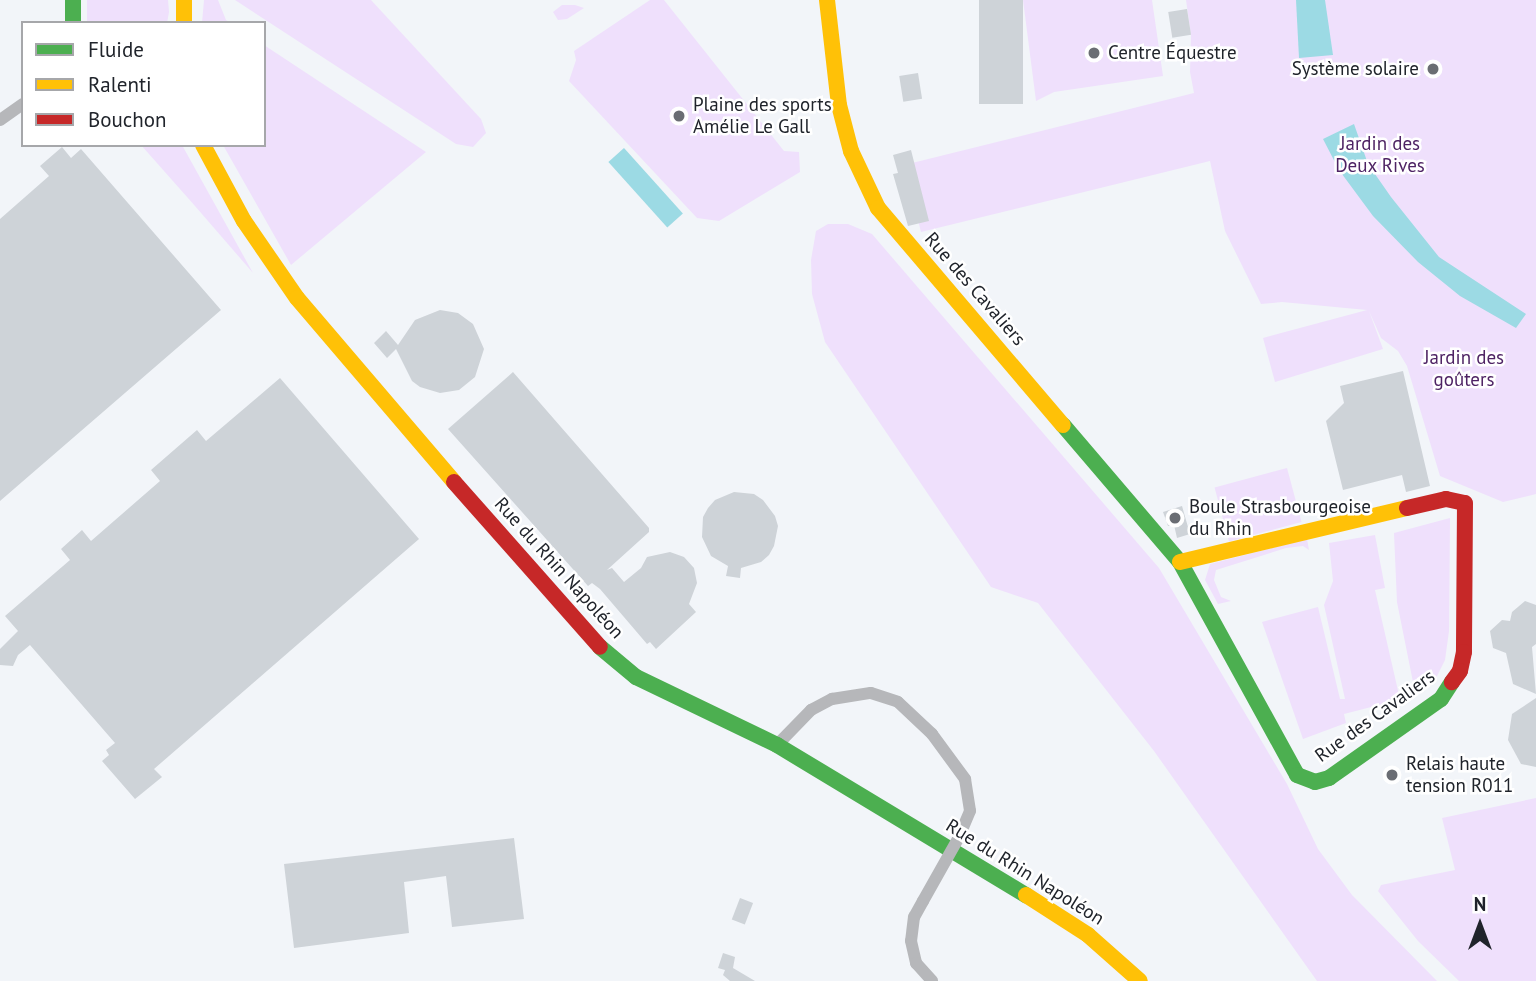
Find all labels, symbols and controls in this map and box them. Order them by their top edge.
legend [21,21,266,147]
text: Fluide [88,36,144,63]
place label: Centre Équestre [1108,42,1237,64]
marker: Centre Équestre [1086,45,1102,61]
place label: Système solaire [1292,58,1419,80]
marker: Système solaire [1425,61,1441,77]
text: Ralenti [88,71,152,98]
place label: Plaine des sports Amélie Le Gall [693,94,832,138]
text: Bouchon [88,106,167,133]
marker: Plaine des sports Amélie Le Gall [671,108,687,124]
park label: Jardin des Deux Rives [1335,133,1425,177]
street label: Rue des Cavaliers [920,228,1030,350]
park label: Jardin des goûters [1424,347,1504,391]
street label: Rue du Rhin Napoléon [490,493,628,643]
place label: Boule Strasbourgeoise du Rhin [1189,496,1371,540]
marker: Boule Strasbourgeoise du Rhin [1167,510,1183,526]
street label: Rue des Cavaliers [1311,665,1439,767]
place label: Relais haute tension R011 [1406,753,1513,797]
marker: Relais haute tension R011 [1384,767,1400,783]
street label: Rue du Rhin Napoléon [942,814,1108,930]
north arrow [1445,890,1515,960]
text: N [1474,892,1486,916]

